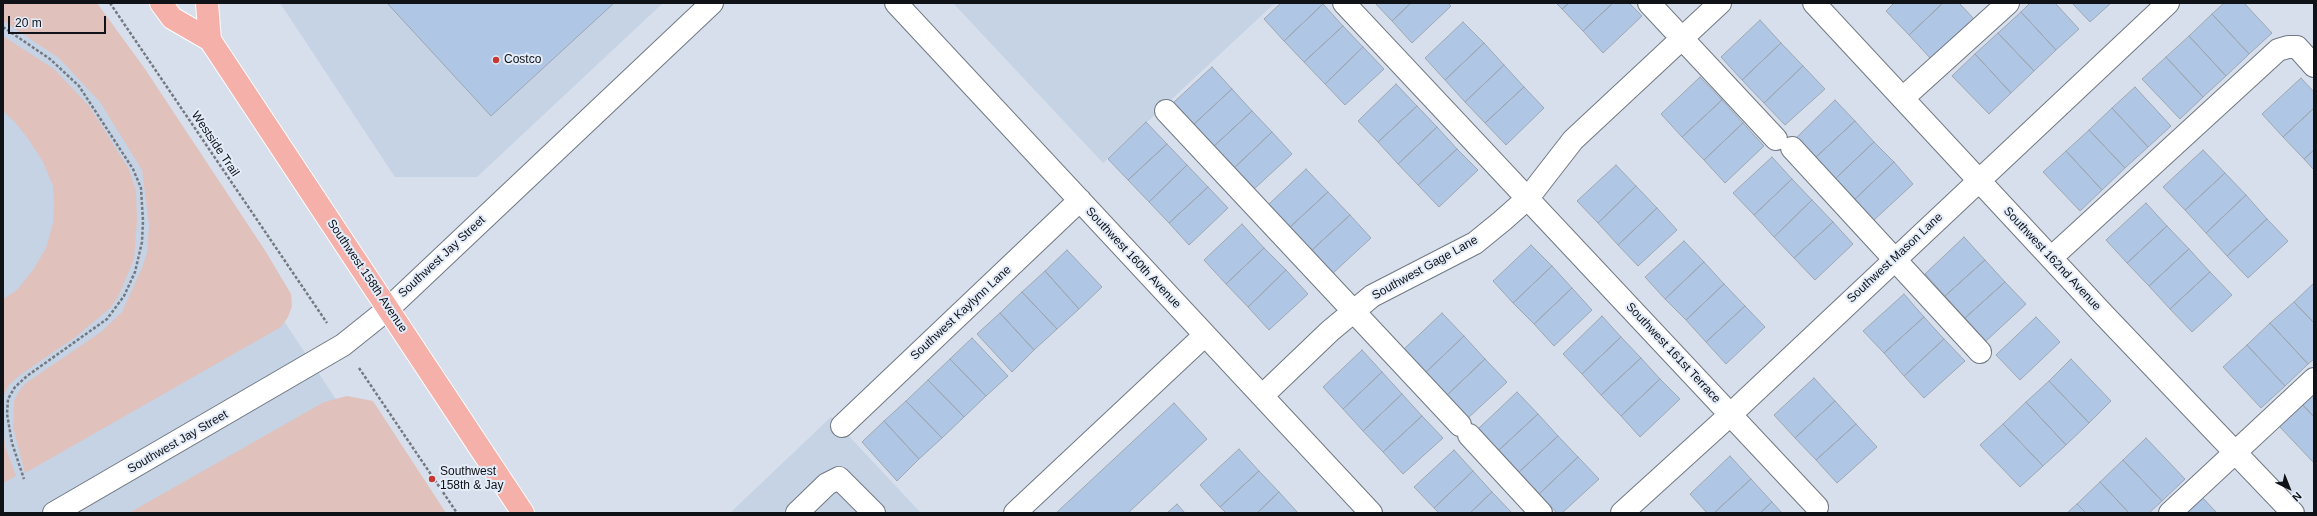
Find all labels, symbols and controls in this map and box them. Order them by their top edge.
scale bar [10,8,108,34]
text: 20 m [15,16,42,30]
place label: Costco [504,53,541,67]
marker: Costco [491,55,501,65]
street label: Westside Trail [188,109,242,179]
street label: Southwest 160th Avenue [1082,204,1184,312]
street label: Southwest 162nd Avenue [2000,204,2104,314]
street label: Southwest Mason Lane [1844,210,1946,306]
street label: Southwest Jay Street [396,213,488,301]
street label: Southwest 158th Avenue [324,217,410,335]
street label: Southwest Gage Lane [1370,233,1480,303]
street label: Southwest Kaylynn Lane [908,263,1014,363]
street label: Southwest 161st Terrace [1623,300,1723,406]
street label: Southwest Jay Street [125,407,231,477]
place label: Southwest 158th & Jay [440,465,503,493]
north arrow [2269,468,2309,508]
marker: Southwest 158th & Jay [427,474,437,484]
text: N [2290,490,2304,504]

